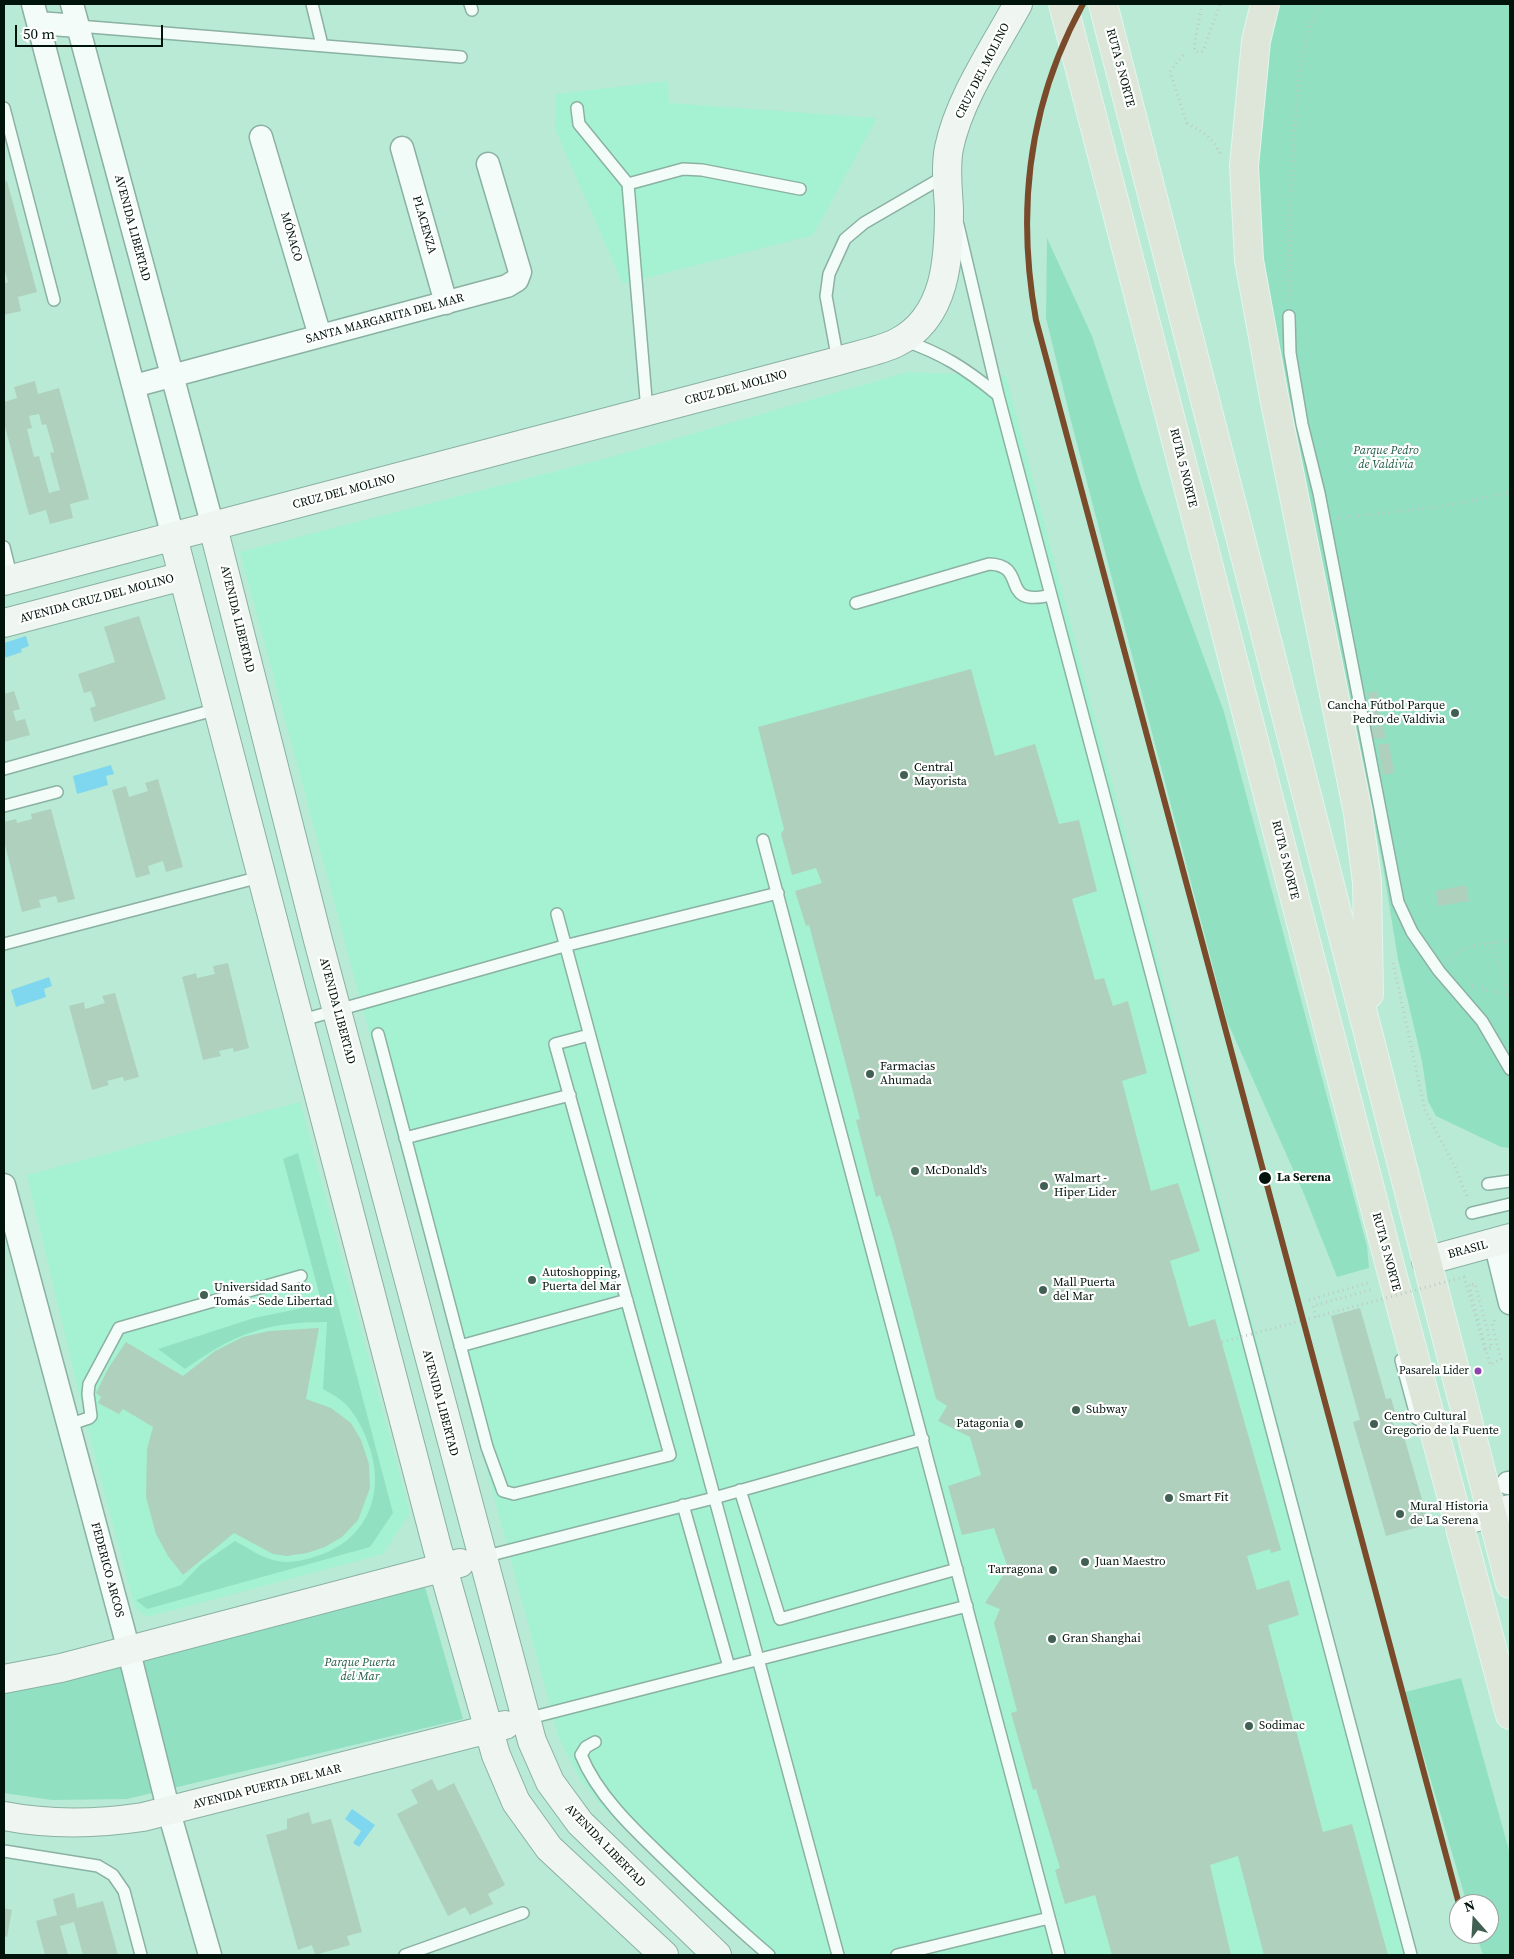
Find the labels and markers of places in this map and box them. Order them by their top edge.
place label: Cancha Fútbol Parque Pedro de Valdivia [1327,699,1445,727]
marker: Cancha Fútbol Parque Pedro de Valdivia [1449,707,1461,719]
place label: Central Mayorista [914,761,967,789]
marker: Central Mayorista [898,769,910,781]
place label: Farmacias Ahumada [880,1060,935,1088]
marker: Farmacias Ahumada [864,1068,876,1080]
place label: McDonald's [925,1164,987,1178]
marker: McDonald's [909,1165,921,1177]
marker: La Serena [1257,1170,1273,1186]
place label: La Serena [1277,1171,1331,1185]
place label: Walmart - Hiper Lider [1054,1172,1117,1200]
marker: Walmart - Hiper Lider [1038,1180,1050,1192]
place label: Autoshopping, Puerta del Mar [542,1266,621,1294]
marker: Autoshopping, Puerta del Mar [526,1274,538,1286]
place label: Mall Puerta del Mar [1053,1276,1115,1304]
place label: Universidad Santo Tomás - Sede Libertad [214,1281,332,1309]
marker: Mall Puerta del Mar [1037,1284,1049,1296]
marker: Universidad Santo Tomás - Sede Libertad [198,1289,210,1301]
place label: Pasarela Lider [1399,1364,1469,1378]
marker: Pasarela Lider [1473,1366,1483,1376]
place label: Subway [1086,1403,1127,1417]
marker: Subway [1070,1404,1082,1416]
place label: Centro Cultural Gregorio de la Fuente [1384,1410,1499,1438]
place label: Patagonia [956,1417,1009,1431]
marker: Patagonia [1013,1418,1025,1430]
marker: Centro Cultural Gregorio de la Fuente [1368,1418,1380,1430]
place label: Smart Fit [1179,1491,1228,1505]
marker: Smart Fit [1163,1492,1175,1504]
place label: Mural Historia de La Serena [1410,1500,1488,1528]
marker: Mural Historia de La Serena [1394,1508,1406,1520]
place label: Juan Maestro [1095,1555,1166,1569]
marker: Juan Maestro [1079,1556,1091,1568]
place label: Tarragona [988,1563,1043,1577]
marker: Tarragona [1047,1564,1059,1576]
place label: Gran Shanghai [1062,1632,1141,1646]
marker: Gran Shanghai [1046,1633,1058,1645]
place label: Sodimac [1259,1719,1305,1733]
marker: Sodimac [1243,1720,1255,1732]

